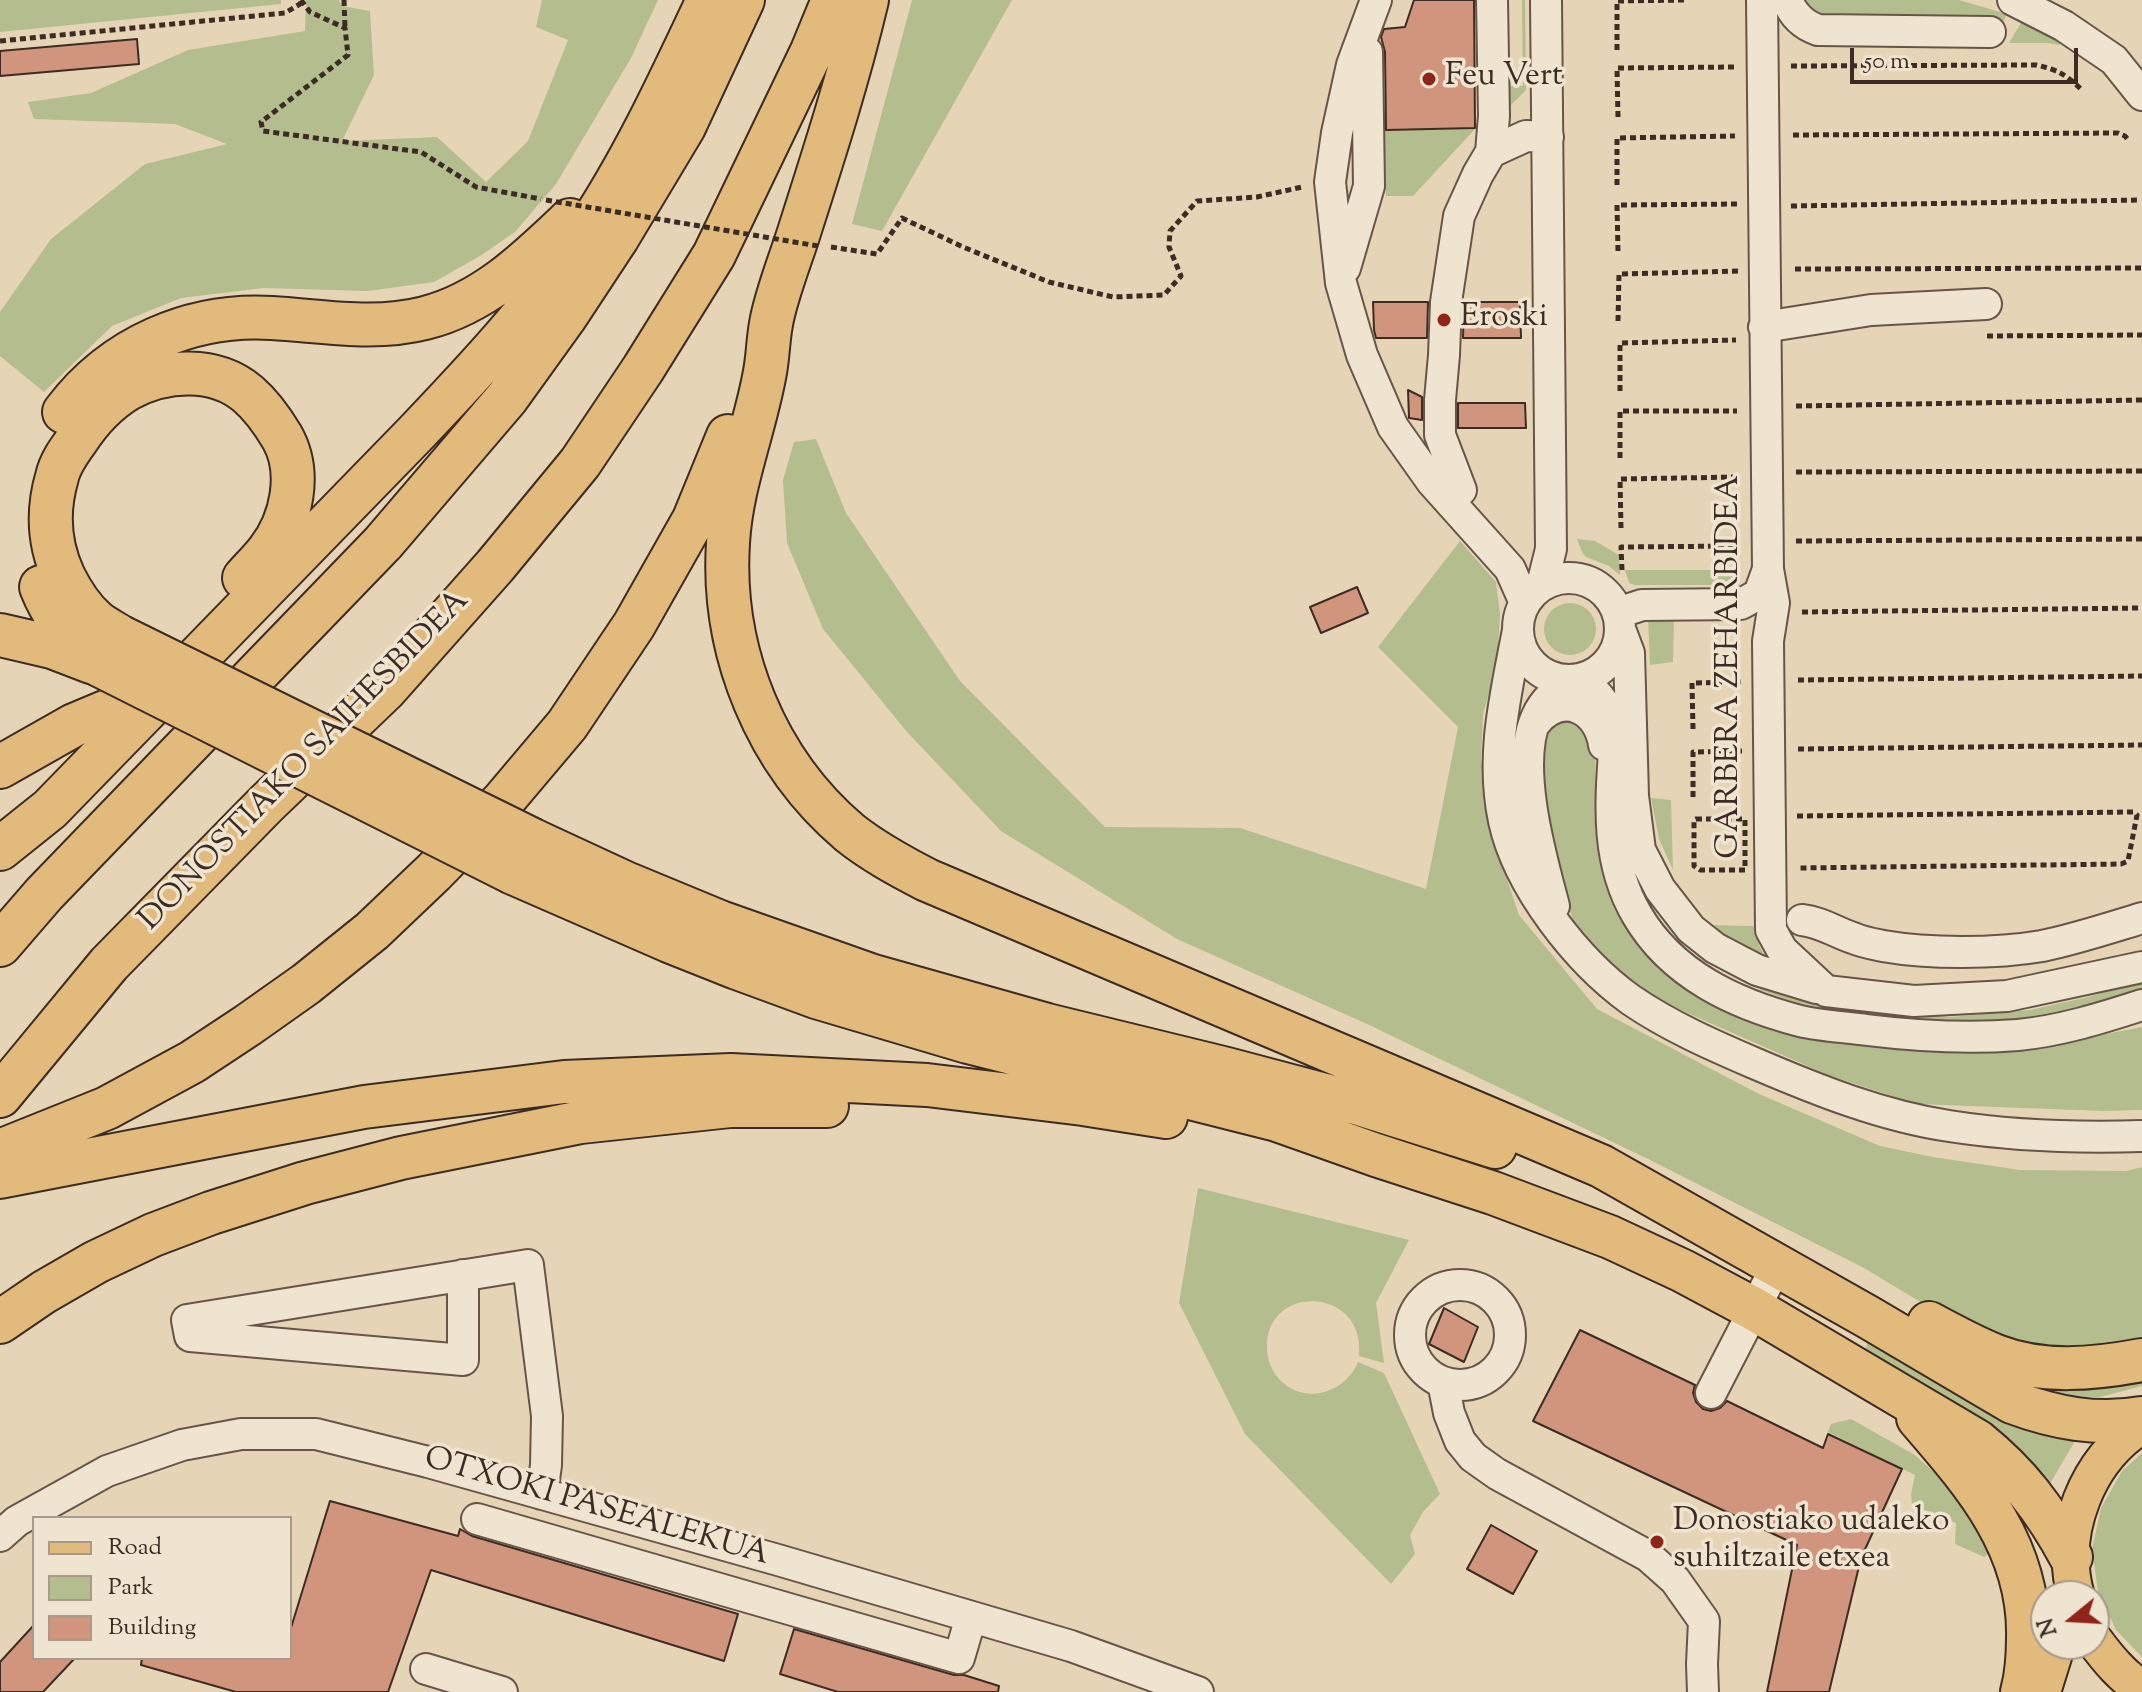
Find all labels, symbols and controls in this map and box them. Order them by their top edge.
scale bar [1854,32,2082,82]
text: 50 m [1864,45,1910,79]
place label: Feu Vert [1445,60,1563,98]
marker: Feu Vert [1420,70,1438,88]
place label: Eroski [1460,301,1548,339]
marker: Eroski [1435,311,1453,329]
street label: GARBERA ZEHARBIDEA [1713,475,1751,859]
street label: DONOSTIAKO SAIHESBIDEA [133,584,479,940]
street label: OTXOKI PASEALEKUA [419,1441,773,1577]
place label: Donostiako udaleko suhiltzaile etxea [1673,1505,1949,1580]
legend [32,1516,292,1660]
text: Road [108,1531,162,1565]
marker: Donostiako udaleko suhiltzaile etxea [1648,1533,1666,1551]
text: Park [108,1571,154,1605]
north arrow [2030,1580,2110,1660]
text: Building [108,1611,196,1645]
text: N [2031,1614,2067,1640]

